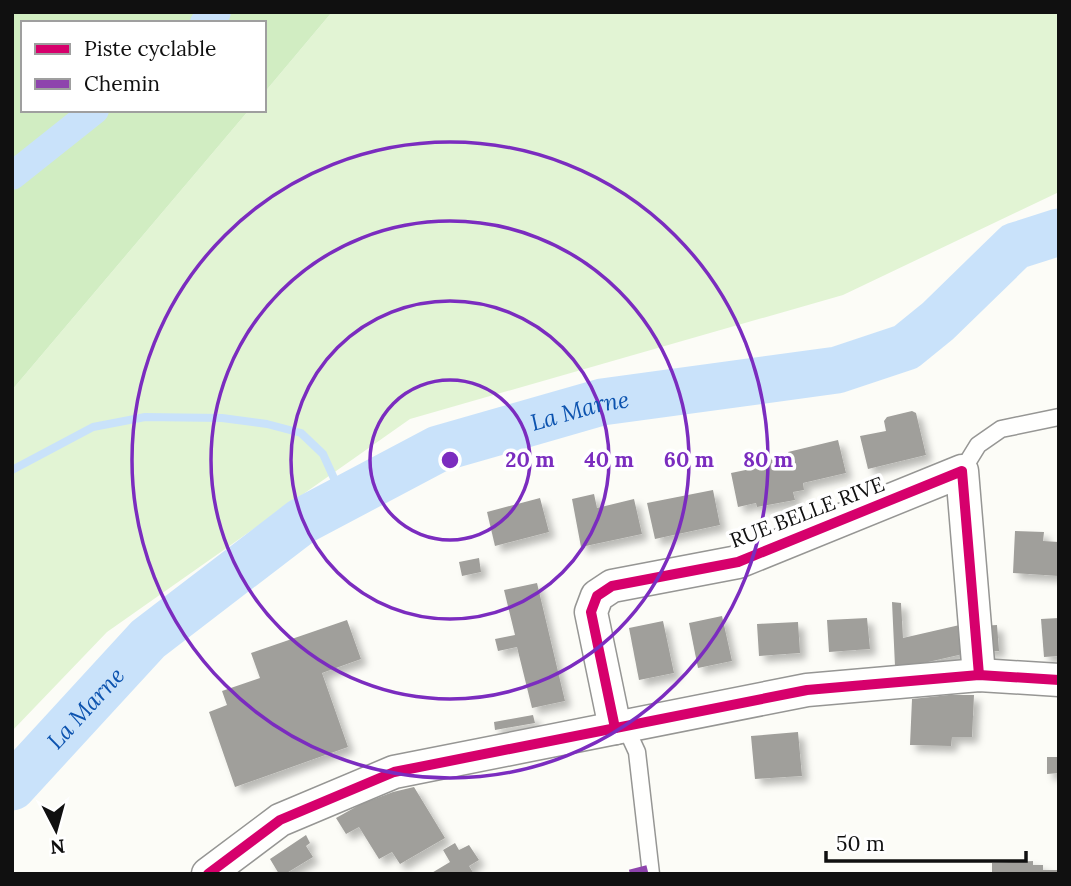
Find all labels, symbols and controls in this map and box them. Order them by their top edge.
legend [21,21,266,112]
text: Piste cyclable [84,35,216,62]
text: Chemin [84,70,160,97]
water label: La Marne [527,384,631,436]
text: 20 m [505,446,555,473]
text: 40 m [584,446,634,473]
text: 60 m [664,446,714,473]
text: 80 m [743,446,793,473]
centre of rings [438,448,462,472]
street label: RUE BELLE RIVE [726,470,888,554]
water label: La Marne [40,660,130,754]
north arrow [21,795,91,865]
scale bar [826,820,1026,864]
text: 50 m [836,830,885,857]
text: N [49,834,66,860]

